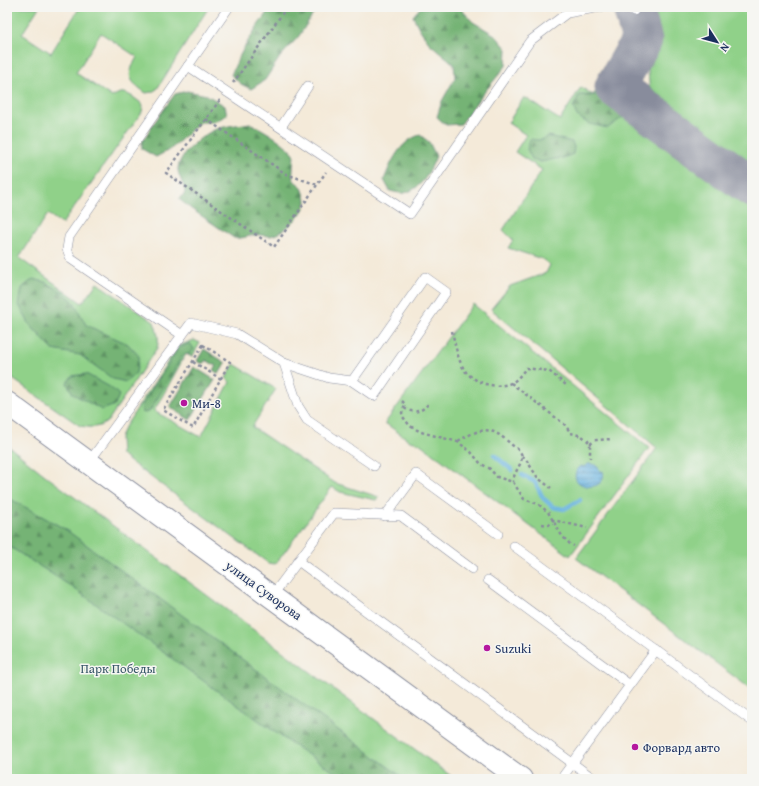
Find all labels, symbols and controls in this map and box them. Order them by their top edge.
north arrow [697,22,737,62]
text: N [716,40,734,56]
place label: Ми-8 [192,394,221,413]
marker: Ми-8 [179,398,189,408]
street label: улица Суворова [221,555,307,625]
place label: Suzuki [495,639,532,658]
marker: Suzuki [482,643,492,653]
park label: Парк Победы [80,659,156,678]
place label: Форвард авто [643,738,720,757]
marker: Форвард авто [630,742,640,752]

